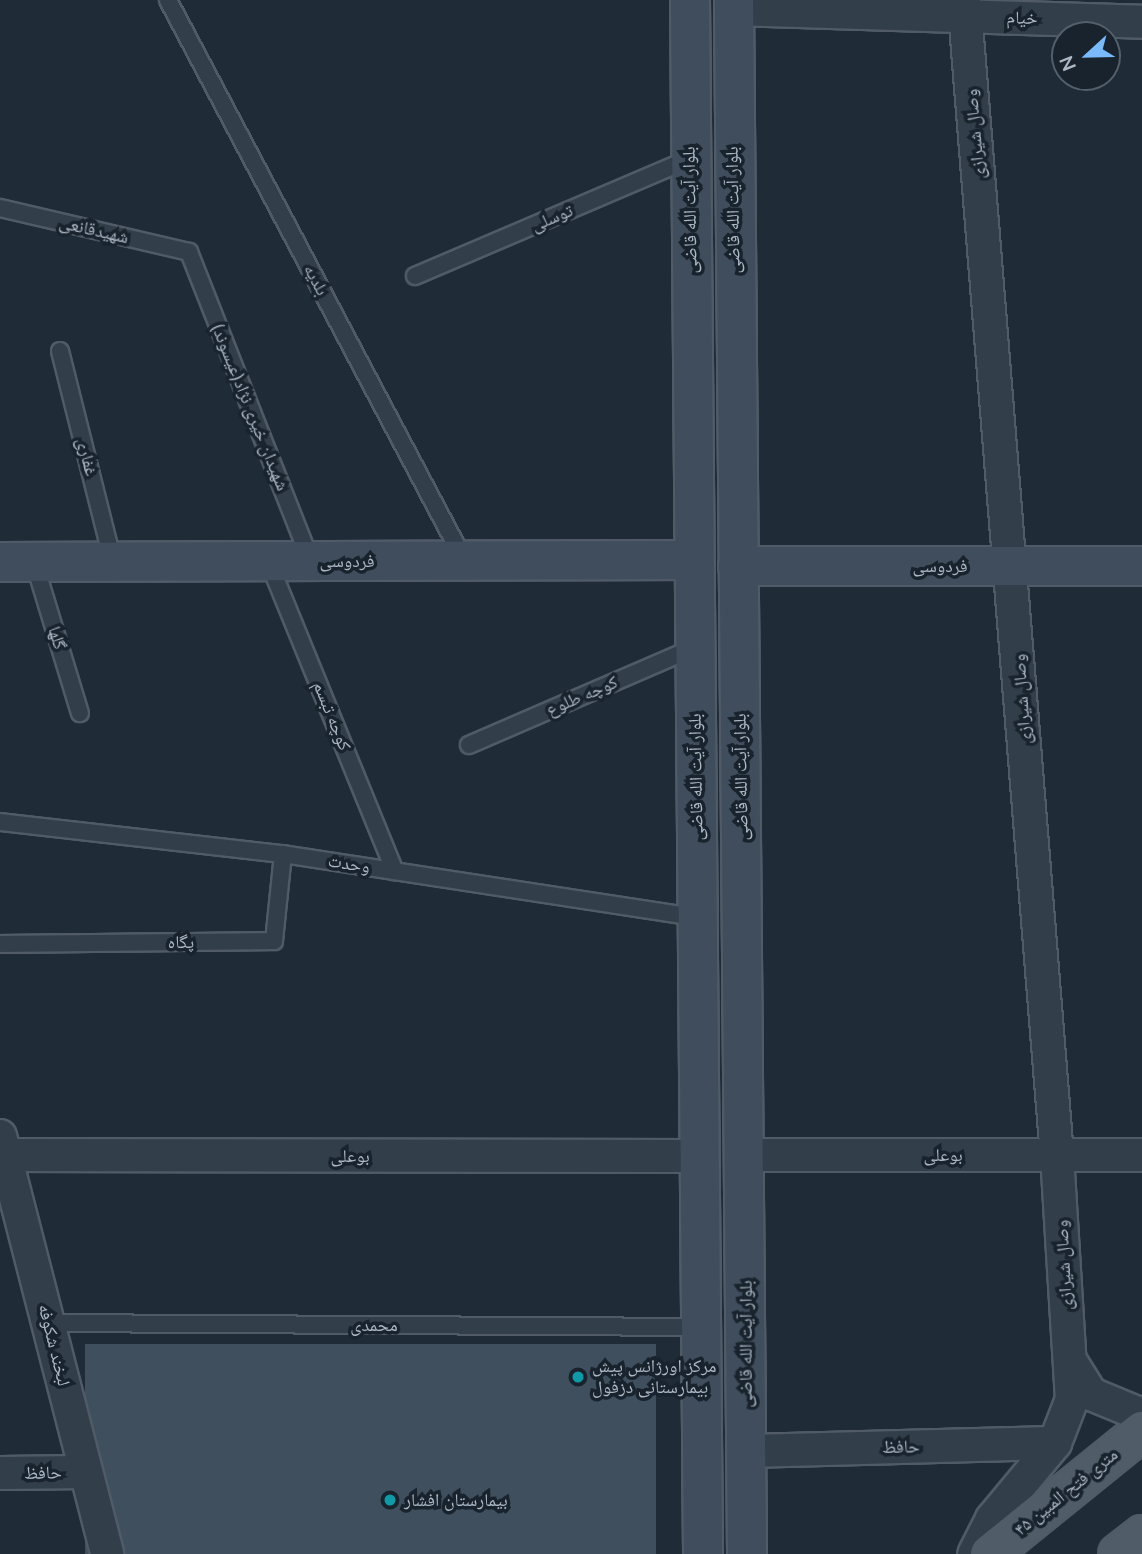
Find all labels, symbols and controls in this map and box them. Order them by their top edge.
street label: خیام [1006,7,1038,29]
north arrow [1051,21,1121,91]
text: N [1054,52,1083,75]
street label: وصال شیرازی [960,88,990,180]
street label: بلوار آیت‌ الله قاضی [678,146,702,274]
street label: بلوار آیت ‌الله قاضی [721,146,745,274]
street label: توسلی [528,200,576,236]
street label: شهیدقانعی [57,212,131,248]
street label: بلدیه [299,261,333,299]
street label: شهیدان خیری نژاد(عیسوند) [206,320,294,494]
street label: غفاری [72,436,102,478]
street label: فردوسی [320,550,374,572]
street label: فردوسی [913,555,967,577]
street label: گلها [43,624,71,652]
street label: وصال شیرازی [1008,653,1036,745]
street label: کوچه طلوع [543,671,621,721]
street label: کوچه تبسم [308,678,356,754]
street label: بلوار آیت‌ الله قاضی [684,713,708,841]
street label: بلوار آیت ‌الله قاضی [729,713,753,841]
street label: وحدت [326,850,372,878]
street label: پگاه [168,931,194,953]
street label: بوعلی [923,1144,963,1166]
street label: بوعلی [330,1145,370,1167]
street label: وصال شیرازی [1051,1219,1077,1311]
street label: بلوار آیت ‌الله قاضی [735,1280,757,1408]
street label: لبخند شکوفه [33,1302,75,1388]
street label: محمدی [350,1314,398,1336]
place label: مرکز اورژانس پیش بیمارستانی دزفول [592,1356,717,1398]
marker: مرکز اورژانس پیش بیمارستانی دزفول [570,1369,586,1385]
street label: حافظ [882,1436,920,1458]
street label: ۴۵ متری فتح المبین [1010,1444,1122,1540]
street label: حافظ [24,1462,62,1484]
place label: بیمارستان افشار [404,1489,508,1511]
marker: بیمارستان افشار [382,1492,398,1508]

